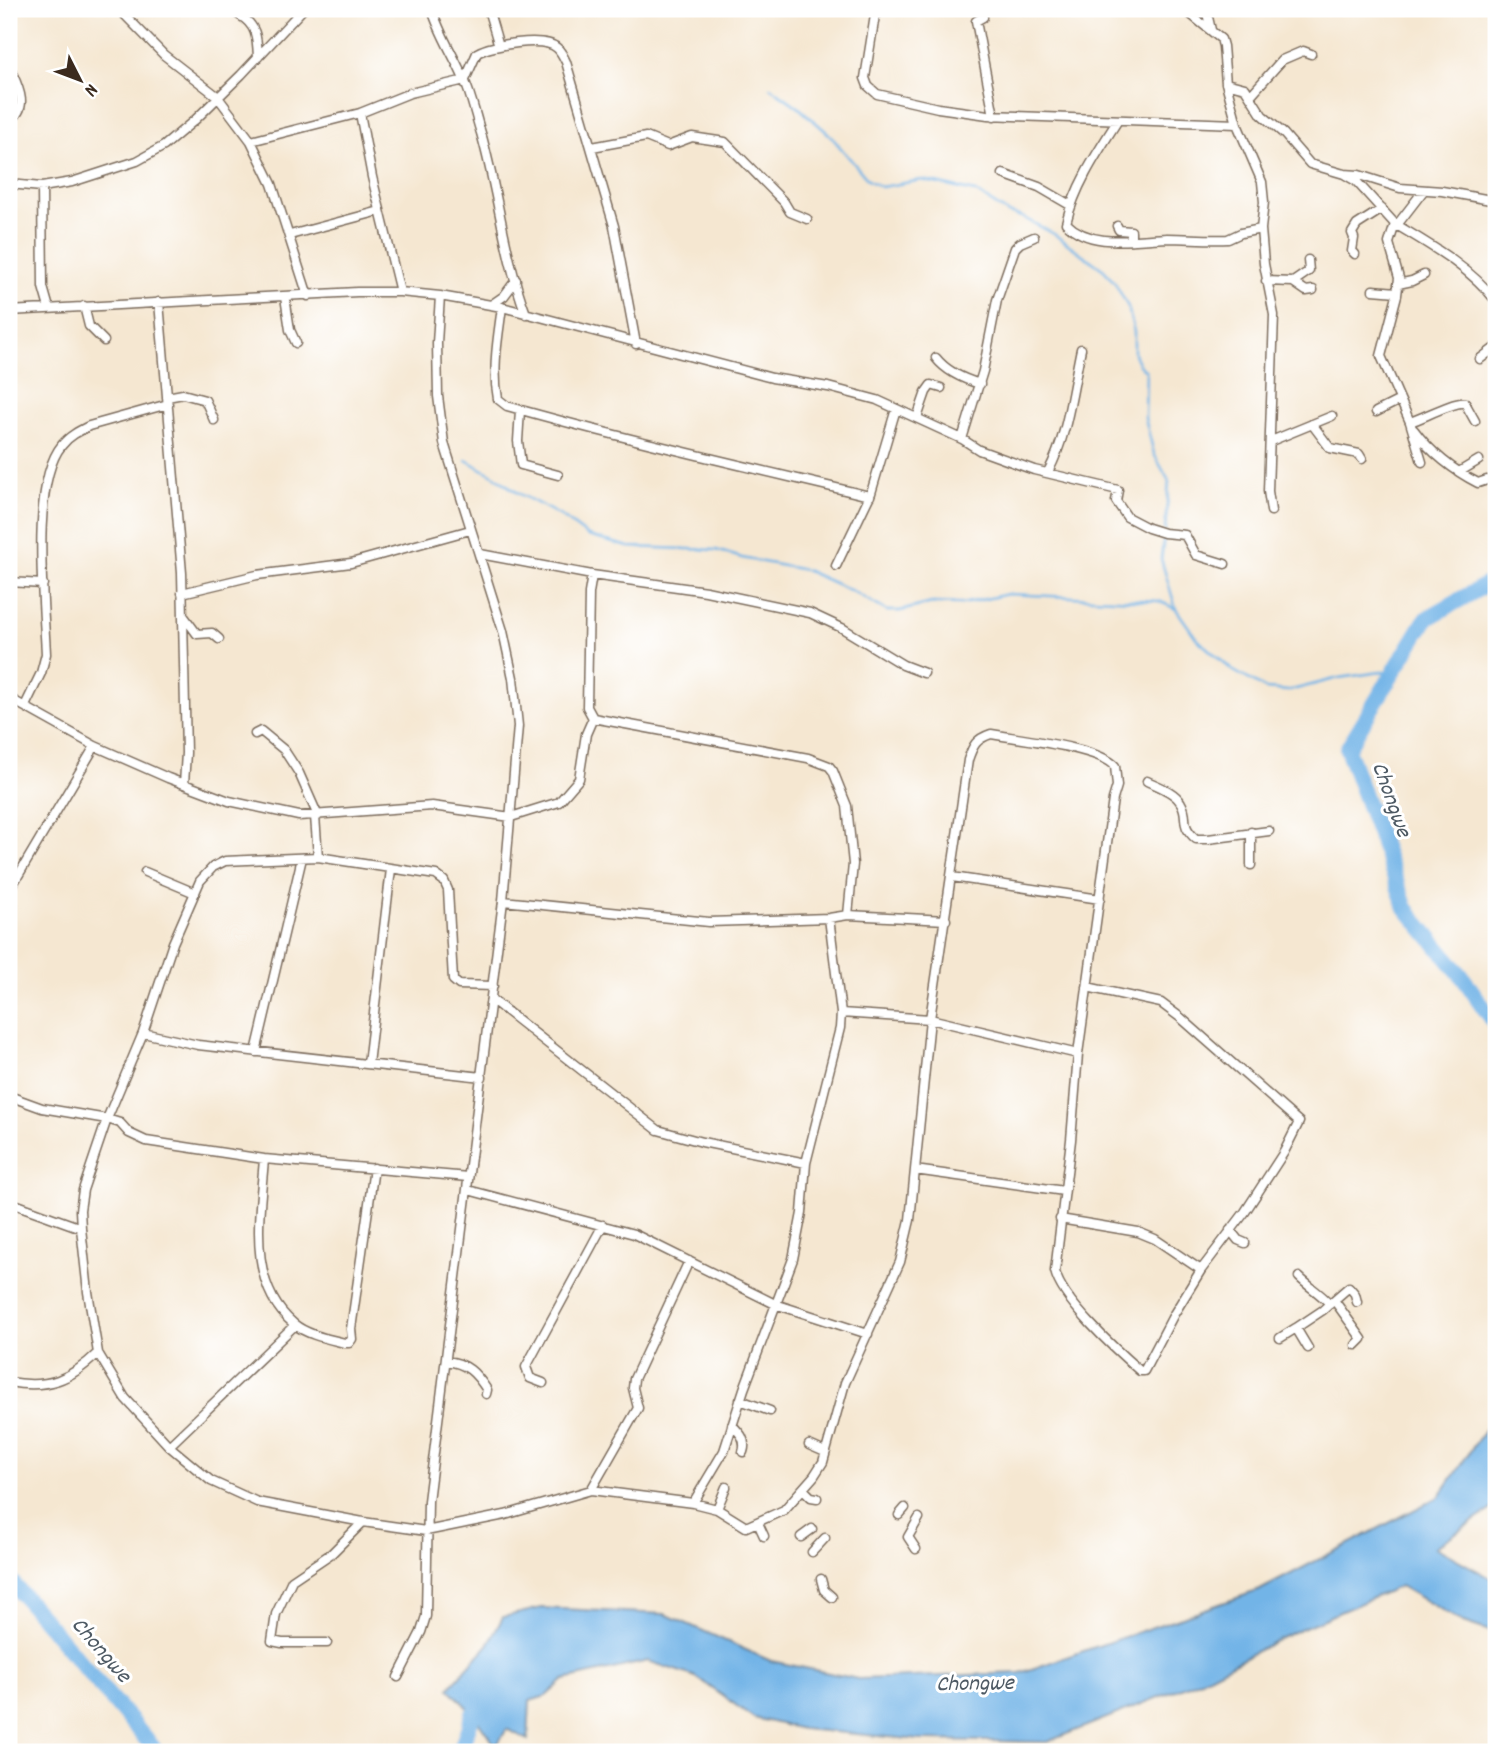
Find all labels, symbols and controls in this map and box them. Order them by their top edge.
north arrow [46,46,116,116]
text: N [77,77,103,102]
water label: Chongwe [1361,758,1419,844]
water label: Chongwe [62,1611,139,1693]
water label: Chongwe [936,1668,1016,1702]

